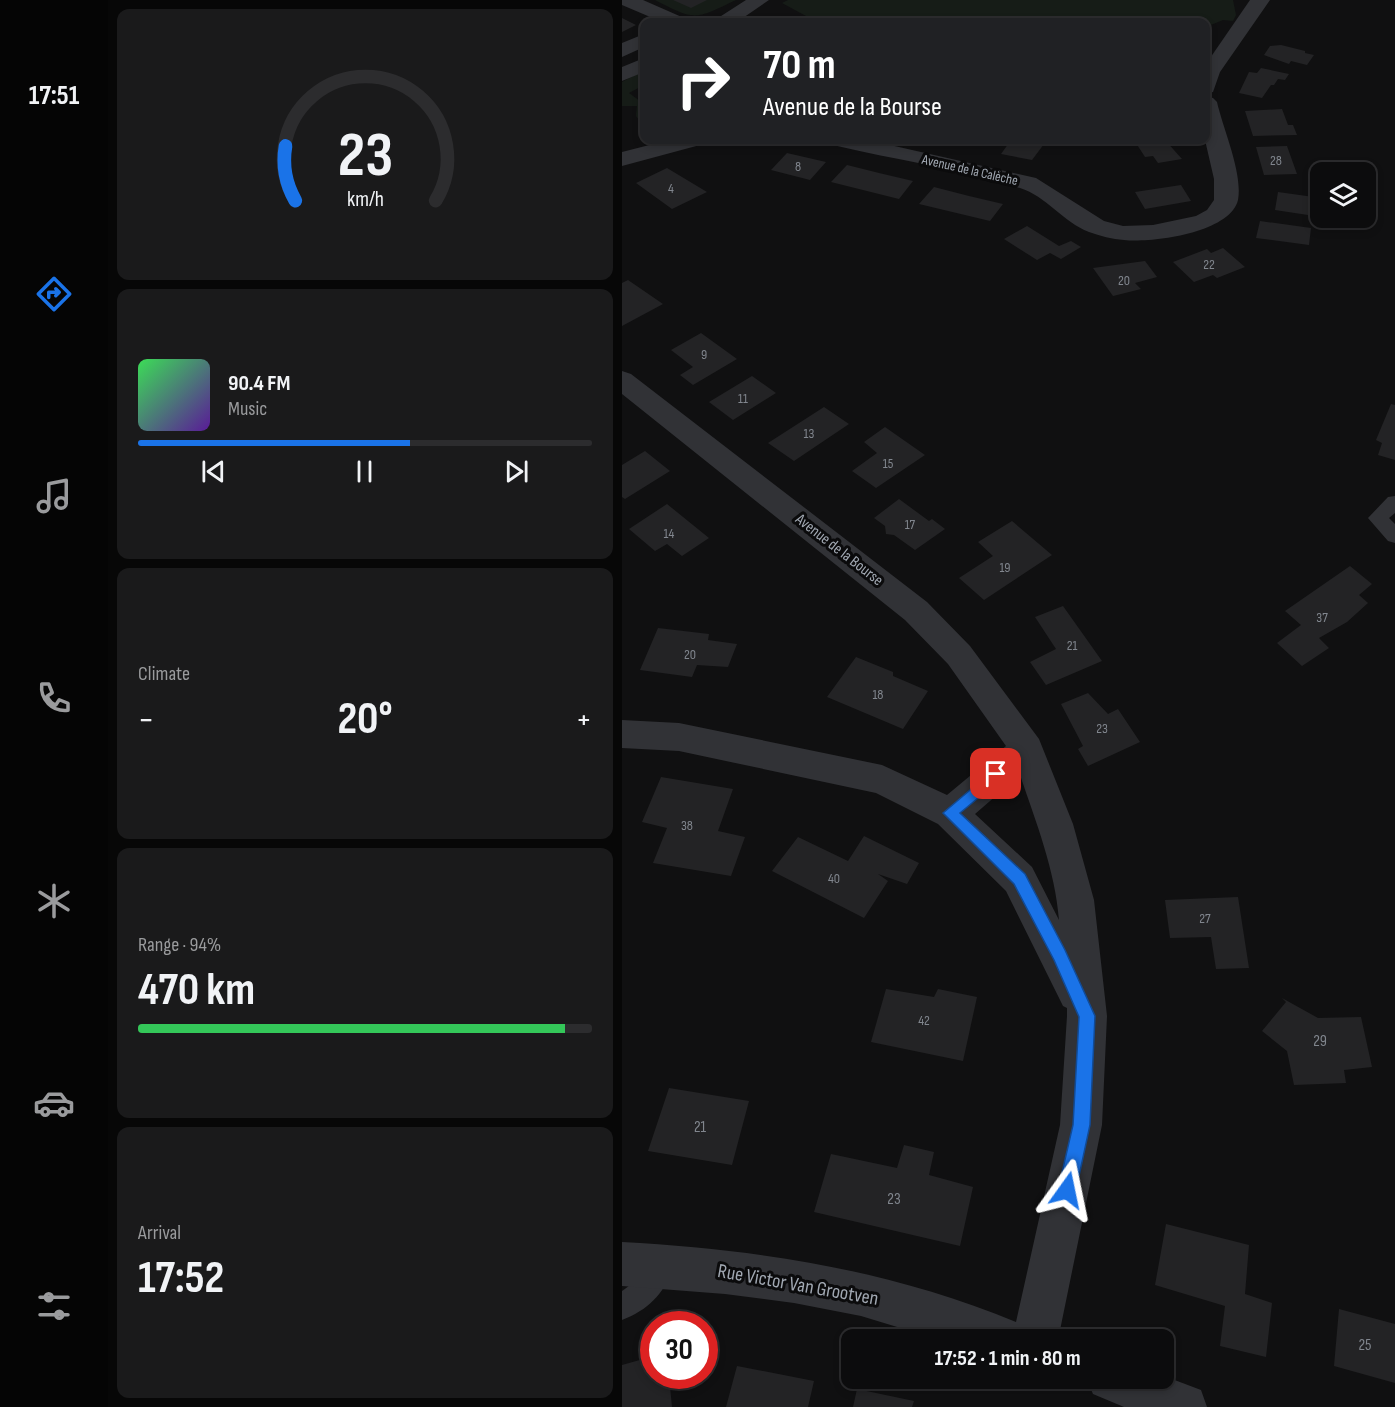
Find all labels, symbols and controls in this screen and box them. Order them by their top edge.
text: 70 m [763,40,836,91]
icon: right [664,42,742,120]
text: 17:51 [29,80,79,112]
text: Avenue de la Bourse [763,91,942,123]
text: 23 [337,119,393,194]
street label: Avenue de la Calèche [919,150,1020,189]
house number: 28 [1270,152,1282,169]
house number: 8 [795,158,801,175]
map controls [1310,162,1376,228]
button: layers [1310,162,1376,228]
house number: 4 [668,180,674,197]
text: km/h [346,188,384,213]
house number: 22 [1203,256,1215,273]
house number: 20 [1118,272,1130,289]
icon: directions [33,273,75,315]
house number: 9 [701,346,707,363]
text: 90.4 FM [228,370,290,397]
house number: 11 [738,390,748,407]
text: Music [228,397,267,421]
house number: 13 [804,425,815,442]
icon: previous [197,455,230,488]
icon: pause [348,455,381,488]
icon: next [500,455,533,488]
house number: 15 [883,455,894,472]
icon: music [33,475,75,517]
street label: Avenue de la Bourse [791,509,887,590]
house number: 17 [905,516,916,533]
house number: 14 [664,525,675,542]
house number: 19 [999,559,1011,576]
house number: 37 [1316,609,1328,626]
house number: 21 [1067,637,1077,654]
house number: 20 [684,646,696,663]
text: Climate [138,662,190,686]
icon: phone [33,677,75,719]
house number: 18 [872,686,884,703]
text: 20° [337,692,393,747]
text: − [138,700,154,740]
text: + [576,700,592,740]
house number: 23 [1096,720,1108,737]
pin [970,748,1021,799]
icon: arrive [979,757,1012,790]
house number: 38 [681,817,693,834]
house number: 40 [828,870,840,887]
icon: climate [33,880,75,922]
house number: 27 [1199,910,1211,927]
text: Range · 94% [138,933,221,957]
text: 470 km [138,963,255,1018]
house number: 42 [918,1012,930,1029]
house number: 29 [1313,1032,1327,1051]
icon: car [33,1082,75,1124]
house number: 21 [694,1118,707,1137]
position arrow [1035,1158,1099,1222]
house number: 23 [887,1190,901,1209]
text: Arrival [138,1221,181,1245]
text: 17:52 [138,1251,224,1306]
street label: Rue Victor Van Grootven [716,1259,880,1311]
icon: filters [33,1285,75,1327]
speed limit sign: 30 [640,1311,718,1389]
house number: 25 [1358,1336,1372,1355]
text: 17:52 · 1 min · 80 m [934,1345,1081,1372]

